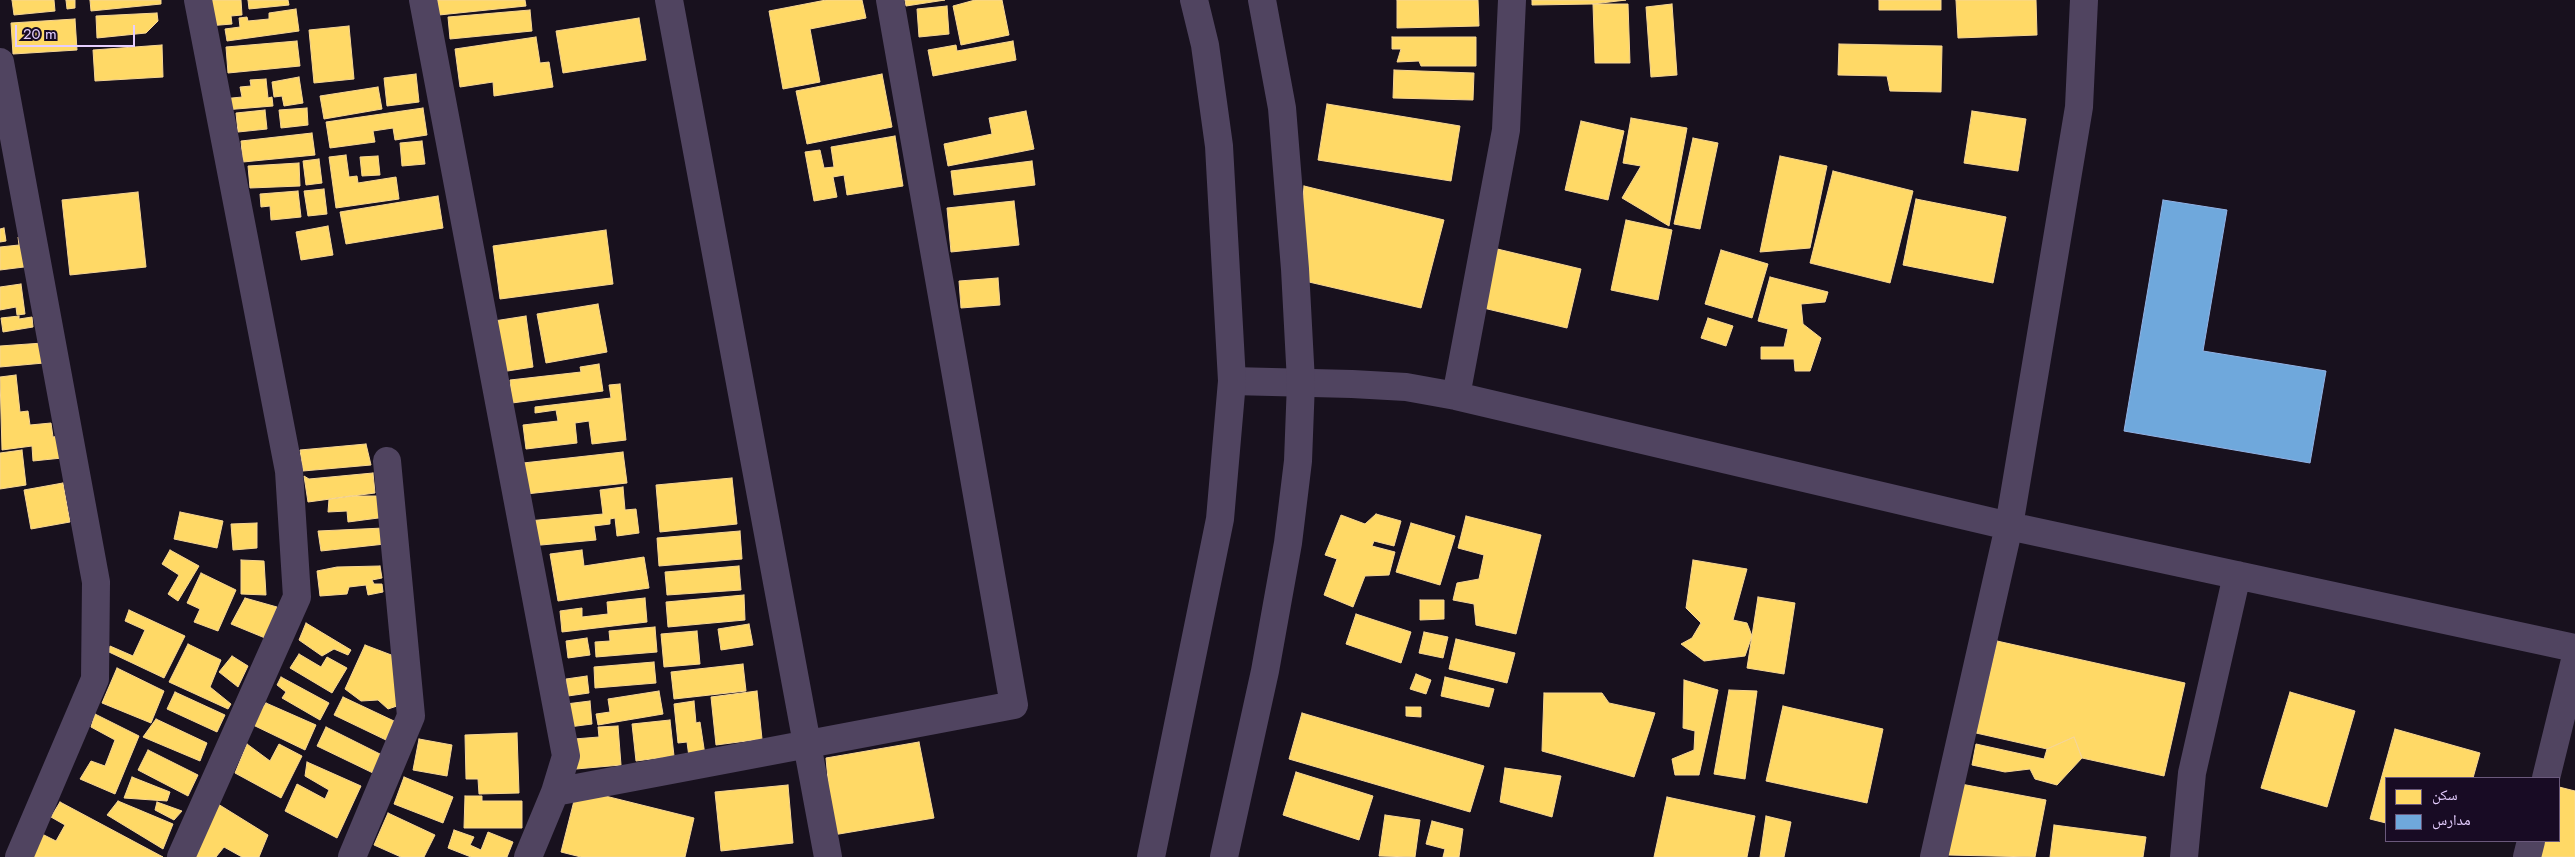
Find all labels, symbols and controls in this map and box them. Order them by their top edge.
scale bar [18,15,138,47]
text: 20 m [23,23,57,45]
legend [2385,777,2560,842]
text: سكن [2432,784,2458,806]
text: مدارس [2432,809,2471,831]

